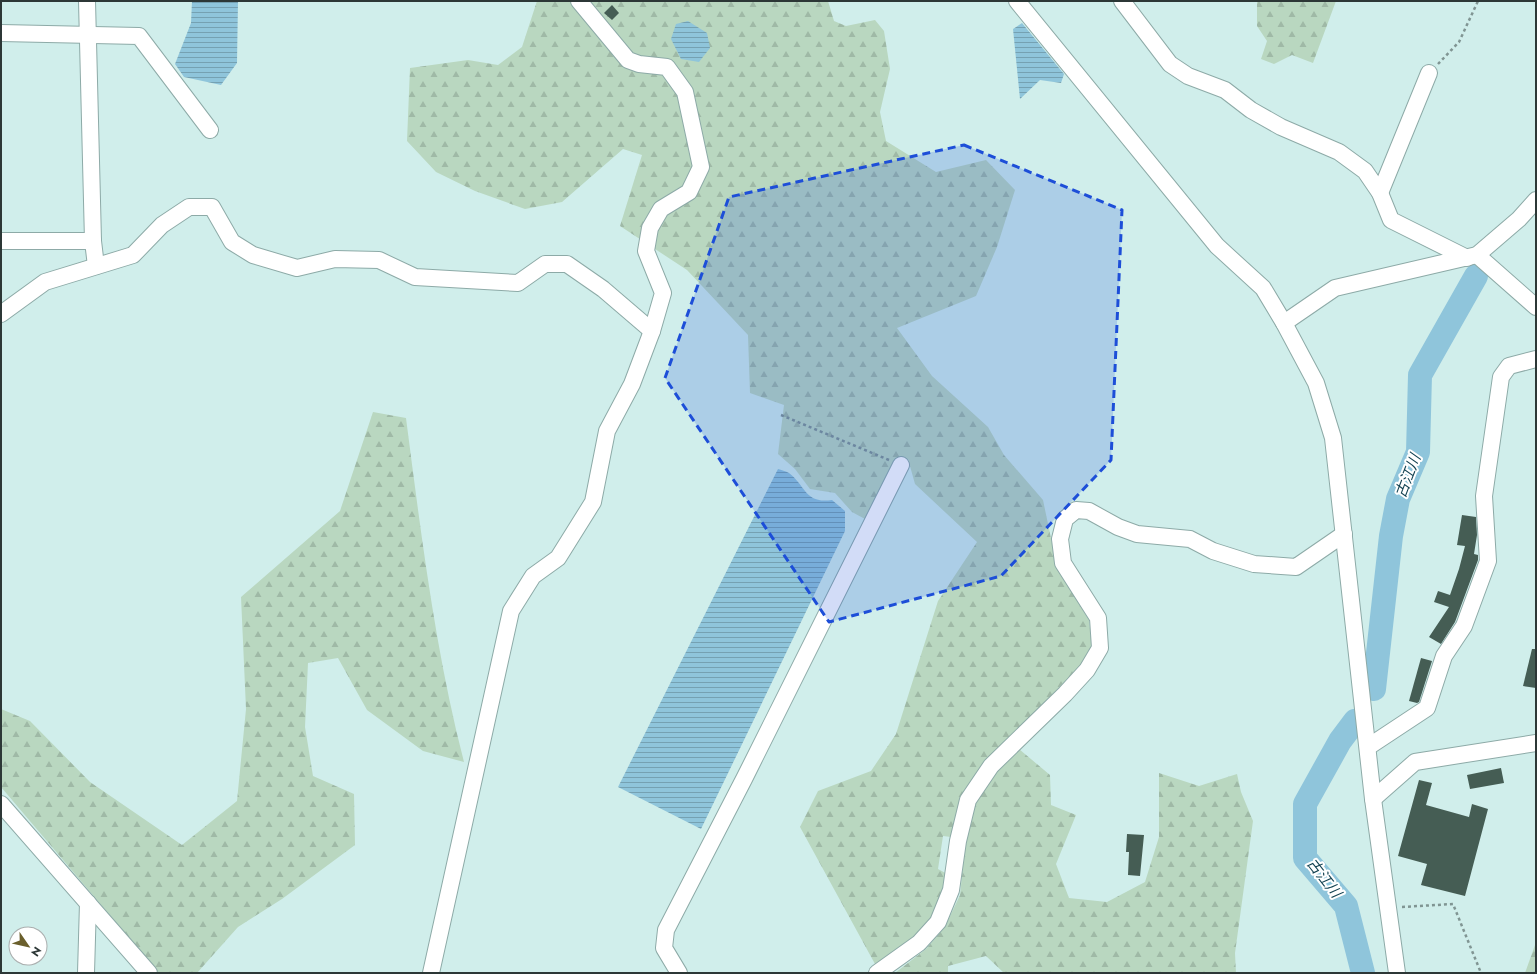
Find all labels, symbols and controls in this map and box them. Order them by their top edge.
water label: 古江川 [1390,449,1427,501]
water label: 古江川 [1301,853,1348,904]
north arrow [8,926,48,966]
text: N [27,943,45,960]

